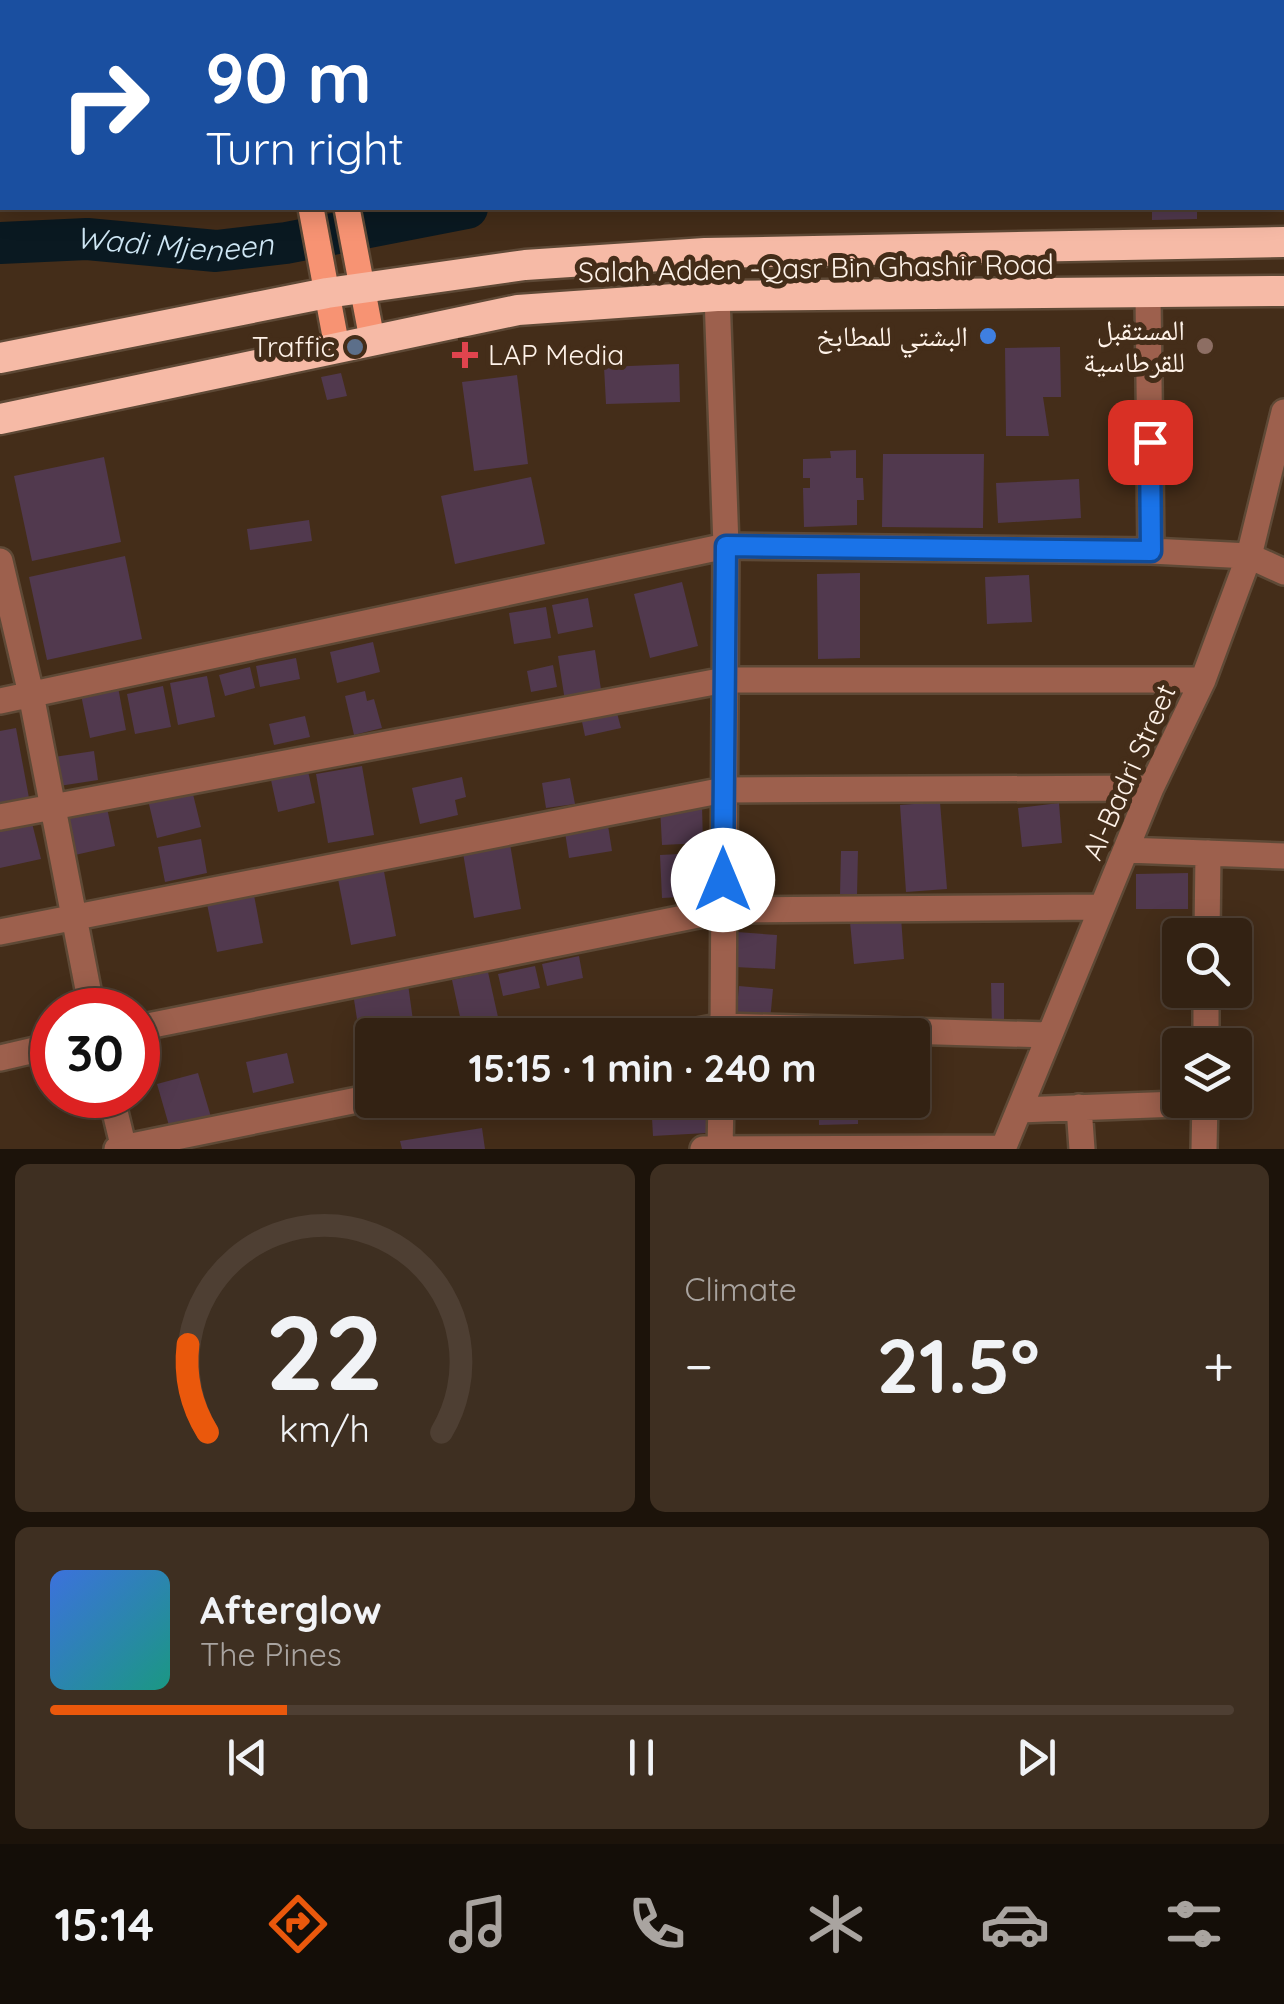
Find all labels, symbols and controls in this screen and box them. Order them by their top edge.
text: 90 m [205,33,372,121]
icon: right [40,40,170,170]
text: Turn right [205,120,404,176]
water label: Wadi Mjeneen [74,218,276,270]
street label: Salah Adden -Qasr Bin Ghashir Road [578,246,1054,289]
place label: المستقبل للقرطاسية [1083,312,1185,379]
place label: البشتي للمطابخ [816,318,968,359]
marker: البشتي للمطابخ [977,325,999,347]
place label: Traffic [252,329,335,364]
marker: المستقبل للقرطاسية [1194,335,1216,357]
marker: Traffic [344,336,366,358]
place label: LAP Media [488,337,624,372]
marker: LAP Media [452,342,478,368]
pin [1108,400,1193,485]
icon: arrive [1123,415,1178,470]
street label: Al-Badri Street [1074,679,1183,865]
position arrow [671,828,775,932]
map controls [1162,918,1252,1118]
button: search [1162,918,1252,1008]
speed limit sign: 30 [30,988,160,1118]
button: layers [1162,1028,1252,1118]
text: 15:15 · 1 min · 240 m [468,1044,817,1092]
text: Climate [685,1269,797,1309]
text: 22 [266,1286,384,1416]
text: 21.5° [876,1318,1040,1412]
text: − [685,1331,713,1400]
text: + [1203,1331,1234,1400]
text: km/h [279,1406,370,1451]
text: Afterglow [200,1586,382,1634]
text: The Pines [200,1634,342,1674]
icon: previous [220,1730,275,1785]
icon: pause [614,1730,669,1785]
icon: next [1009,1730,1064,1785]
icon: directions [263,1889,333,1959]
icon: music [443,1889,513,1959]
icon: phone [622,1889,692,1959]
icon: climate [801,1889,871,1959]
icon: car [980,1889,1050,1959]
icon: filters [1159,1889,1229,1959]
text: 15:14 [55,1896,154,1952]

